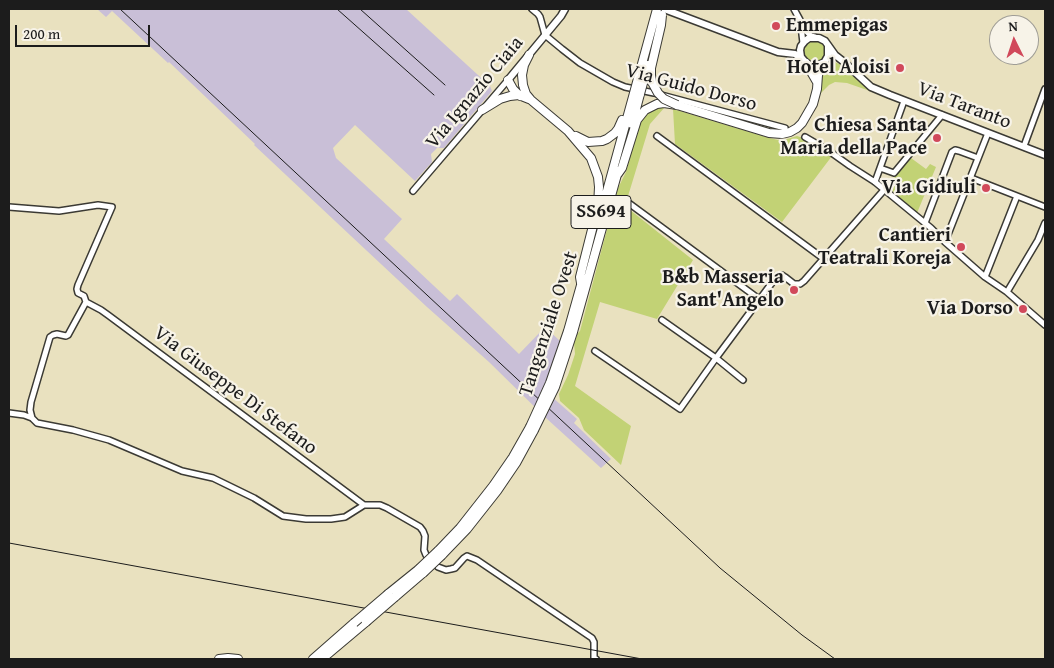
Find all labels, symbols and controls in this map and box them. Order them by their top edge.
place label: Emmepigas [786,14,888,38]
scale bar [18,15,152,47]
north arrow [989,15,1039,65]
text: N [1008,16,1018,36]
marker: Emmepigas [770,20,782,32]
text: 200 m [23,23,60,44]
street label: Via Ignazio Ciaia [421,32,529,154]
place label: Hotel Aloisi [787,56,890,80]
street label: Via Guido Dorso [623,59,759,117]
marker: Hotel Aloisi [894,62,906,74]
street label: Via Taranto [914,77,1014,135]
place label: Chiesa Santa Maria della Pace [780,114,927,161]
marker: Chiesa Santa Maria della Pace [931,132,943,144]
place label: Via Gidiuli [882,176,976,200]
marker: Via Gidiuli [980,182,992,194]
road number: SS694 [571,196,631,228]
place label: Cantieri Teatrali Koreja [818,224,951,271]
marker: Cantieri Teatrali Koreja [955,241,967,253]
street label: Tangenziale Ovest [514,249,584,399]
place label: B&b Masseria Sant'Angelo [662,266,784,313]
marker: B&b Masseria Sant'Angelo [788,284,800,296]
place label: Via Dorso [927,297,1013,321]
marker: Via Dorso [1017,303,1029,315]
street label: Via Giuseppe Di Stefano [148,321,322,461]

